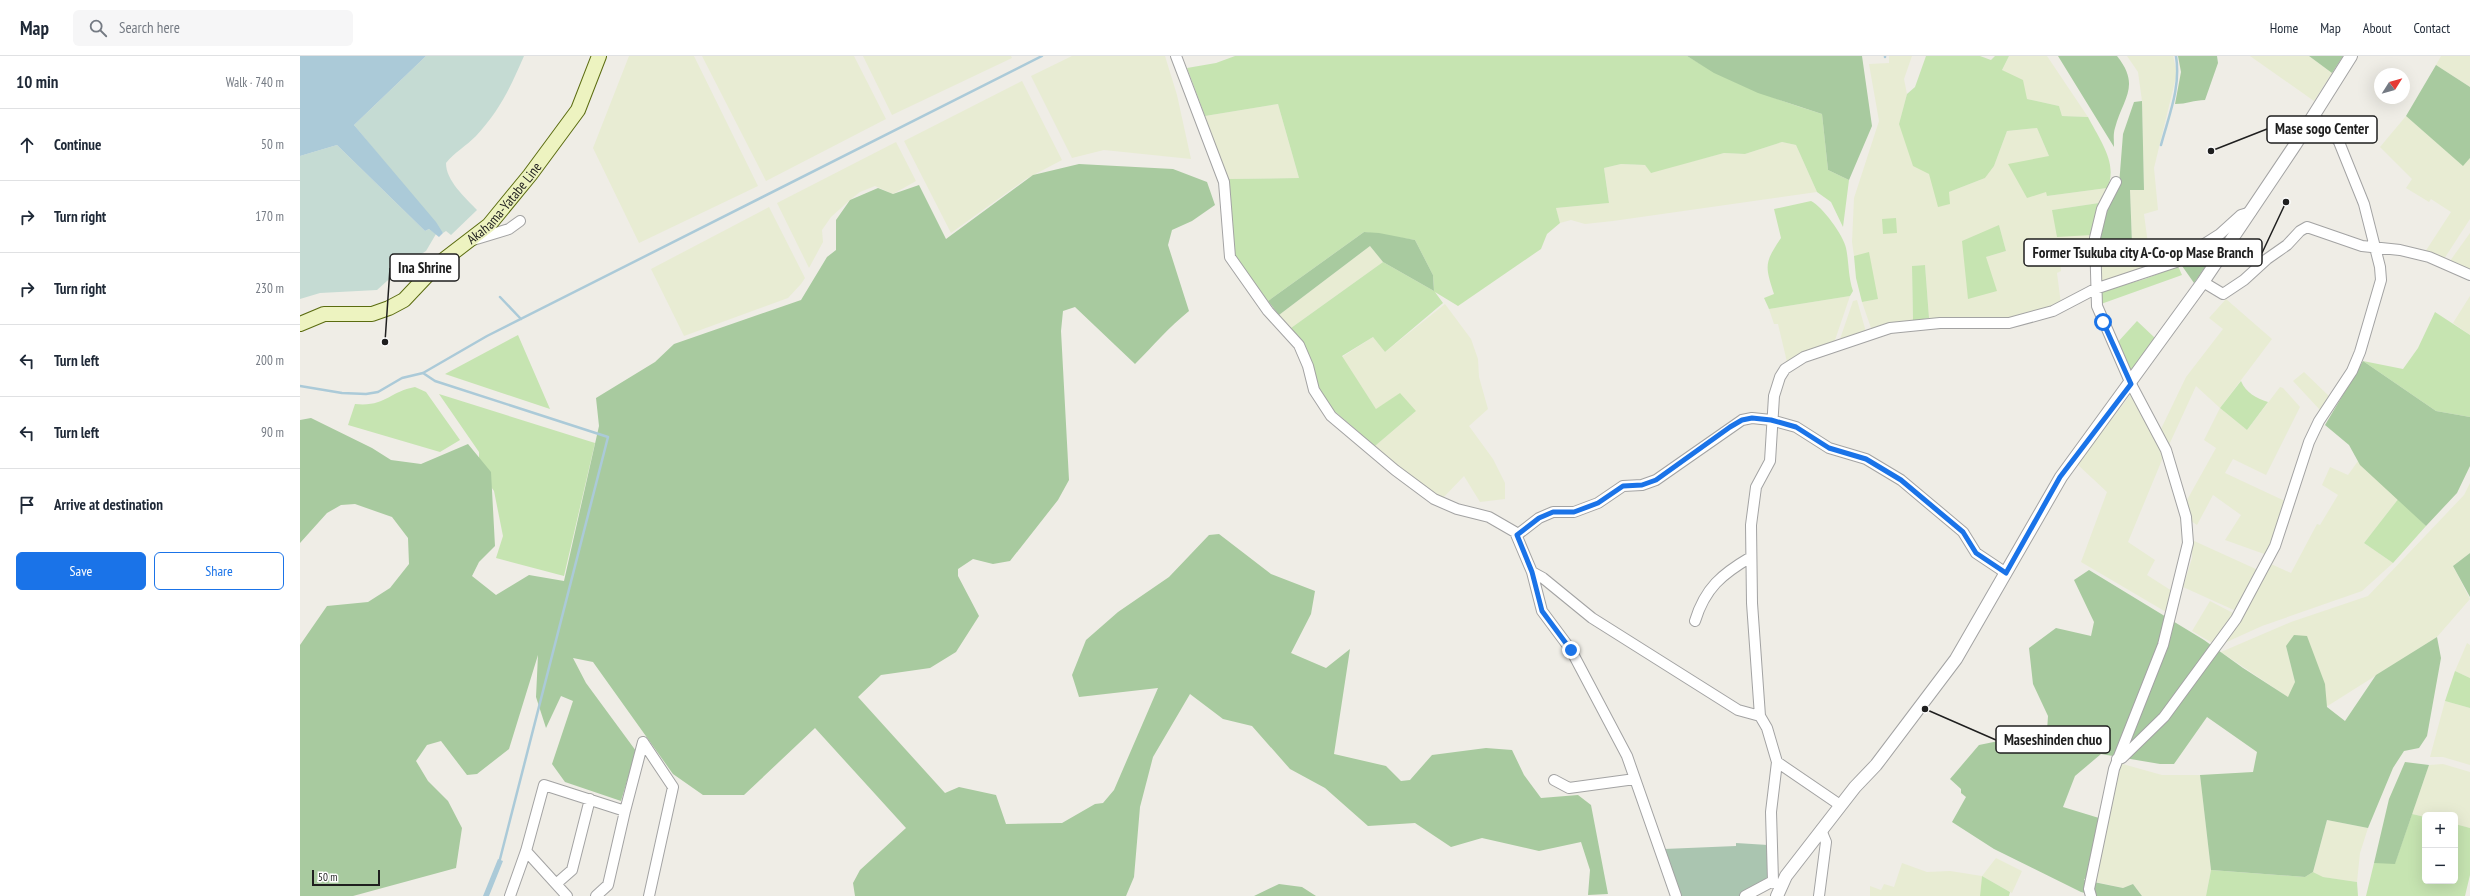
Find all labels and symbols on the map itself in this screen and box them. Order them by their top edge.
north arrow [2374,68,2410,104]
callout: Mase sogo Center [2267,116,2377,143]
text: Mase sogo Center [2275,119,2370,138]
street label: Akahama-Yatabe Line [463,158,546,248]
callout: Former Tsukuba city A-Co-op Mase Branch [2024,239,2262,266]
text: Former Tsukuba city A-Co-op Mase Branch [2032,243,2254,262]
callout: Ina Shrine [390,254,459,281]
text: Ina Shrine [398,258,452,277]
route start [2094,313,2112,331]
route end [1562,641,1580,659]
callout: Maseshinden chuo [1996,726,2110,753]
text: Maseshinden chuo [2004,730,2102,749]
scale bar [312,868,380,887]

